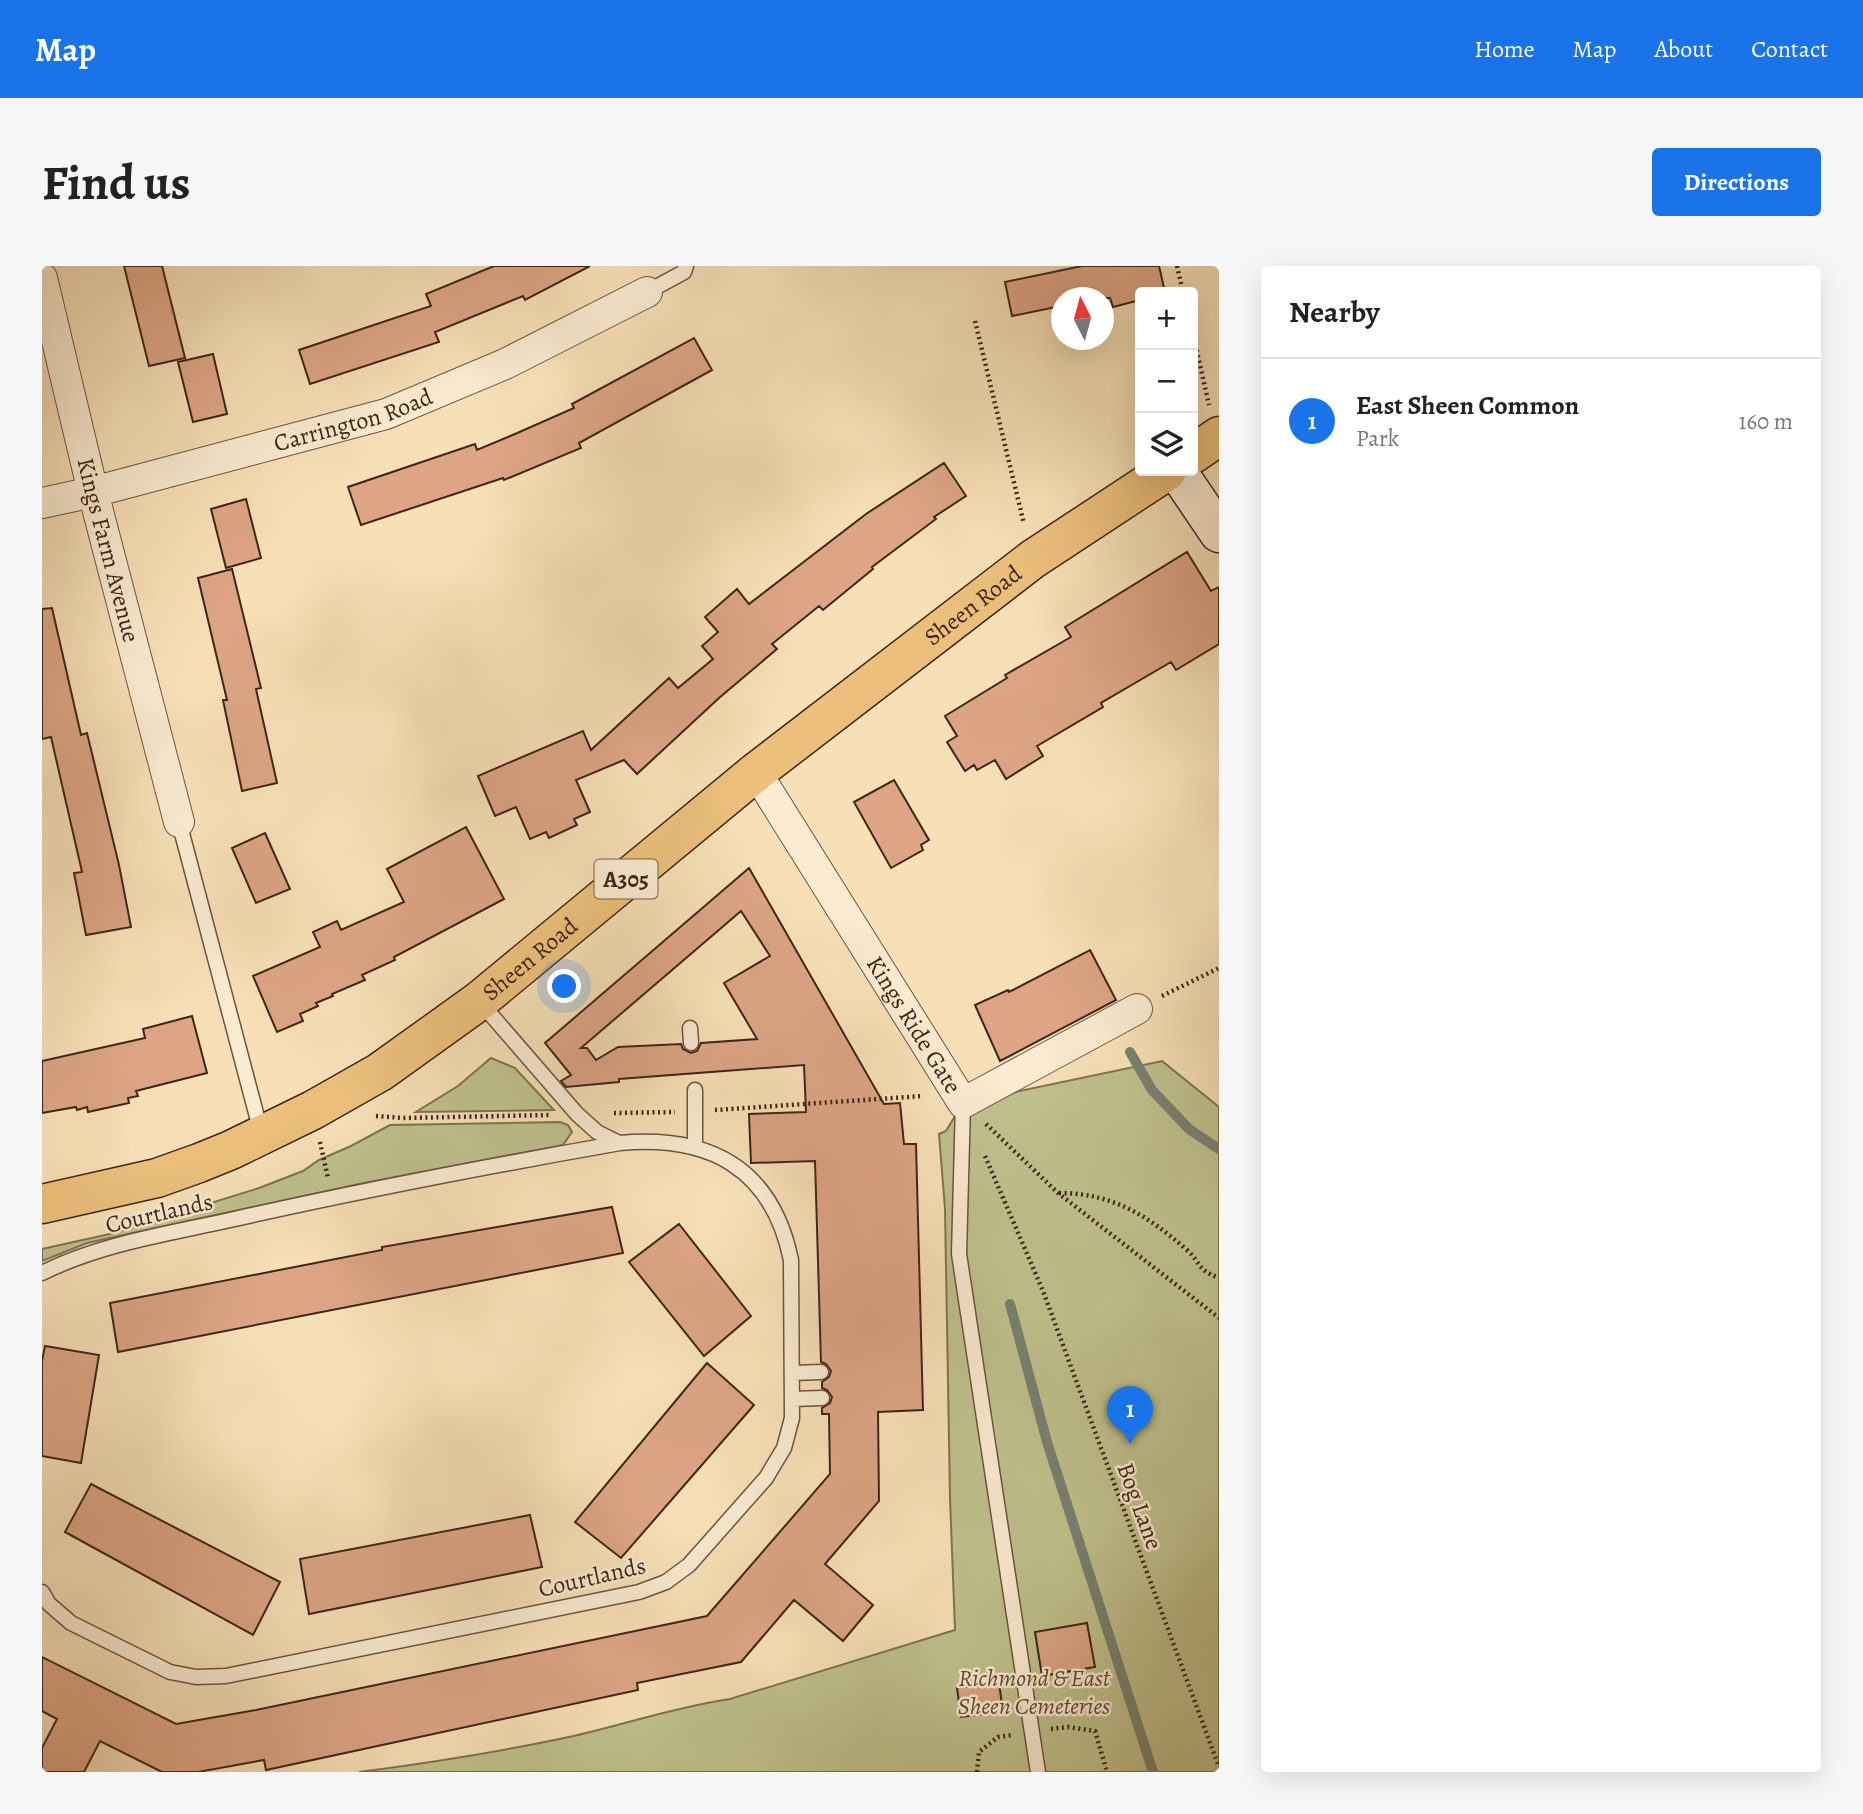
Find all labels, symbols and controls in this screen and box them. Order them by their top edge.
text: Map [35,27,96,72]
text: Home [1474,33,1535,65]
text: Map [1573,33,1617,65]
text: About [1655,33,1713,65]
text: Contact [1751,33,1828,65]
button: Directions [1652,148,1821,216]
text: Find us [42,149,190,216]
north arrow [1051,287,1114,350]
map controls [1135,287,1198,476]
button: + [1135,287,1198,350]
text: Nearby [1289,292,1380,332]
button: − [1135,350,1198,413]
street label: Carrington Road [270,380,437,459]
text: East Sheen Common [1356,388,1579,423]
text: 1 [1308,406,1316,437]
text: 160 m [1739,406,1793,437]
button: layers [1135,413,1198,476]
text: Park [1356,423,1399,454]
street label: Kings Farm Avenue [69,455,147,646]
street label: Sheen Road [918,558,1028,653]
road number: A305 [594,860,658,898]
street label: Sheen Road [475,910,584,1008]
street label: Kings Ride Gate [859,950,969,1100]
your location [547,969,581,1003]
street label: Courtlands [102,1185,216,1241]
pin: 1 [1107,1386,1153,1444]
street label: Bog Lane [1110,1458,1170,1554]
street label: Courtlands [535,1549,649,1605]
park label: Richmond & East Sheen Cemeteries [958,1662,1111,1722]

